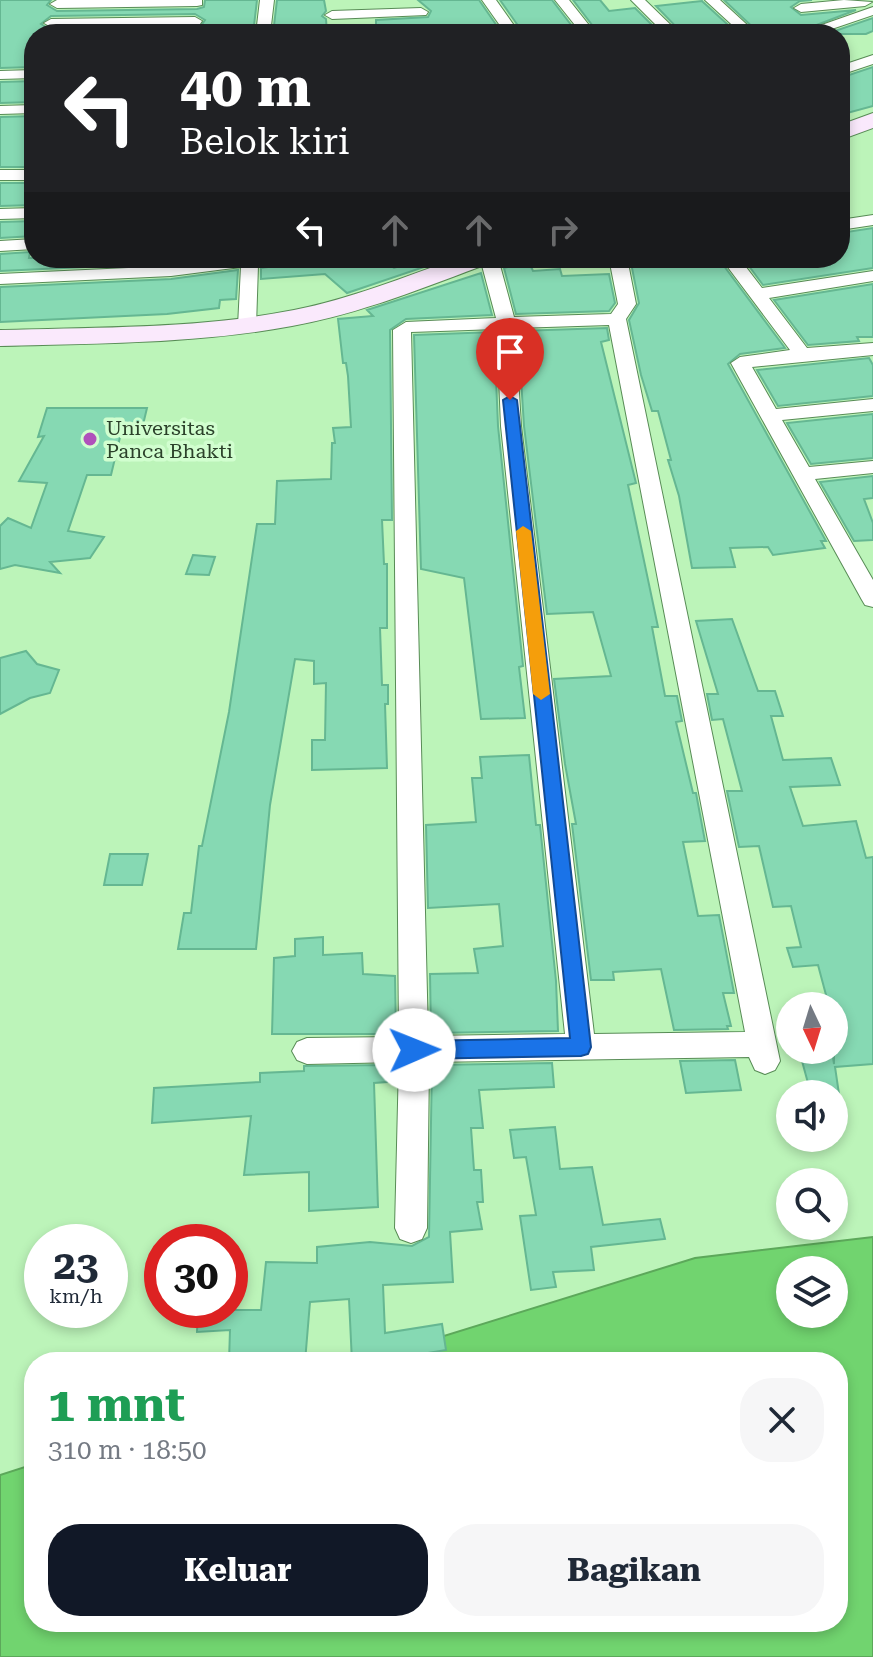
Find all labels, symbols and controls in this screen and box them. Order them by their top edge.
text: 40 m [180,54,311,120]
icon: left [48,56,152,160]
text: Belok kiri [180,121,349,163]
icon: left [289,208,333,252]
icon: ahead [373,208,417,252]
icon: ahead [457,208,501,252]
icon: right [541,208,585,252]
pin [476,318,544,400]
icon: arrive [488,330,532,374]
place label: Universitas Panca Bhakti [106,416,233,463]
marker: Universitas Panca Bhakti [81,430,99,448]
north arrow [776,992,848,1064]
map controls [776,992,848,1328]
position arrow [372,1008,456,1092]
button: sound [776,1080,848,1152]
button: search [776,1168,848,1240]
speed limit sign: 30 [144,1224,248,1328]
text: 23 [54,1242,98,1289]
button: layers [776,1256,848,1328]
text: km/h [49,1284,103,1308]
text: 1 mnt [48,1377,185,1433]
button: close [740,1378,824,1462]
text: 310 m · 18:50 [48,1435,207,1465]
button: Keluar [48,1524,428,1616]
button: Bagikan [444,1524,824,1616]

